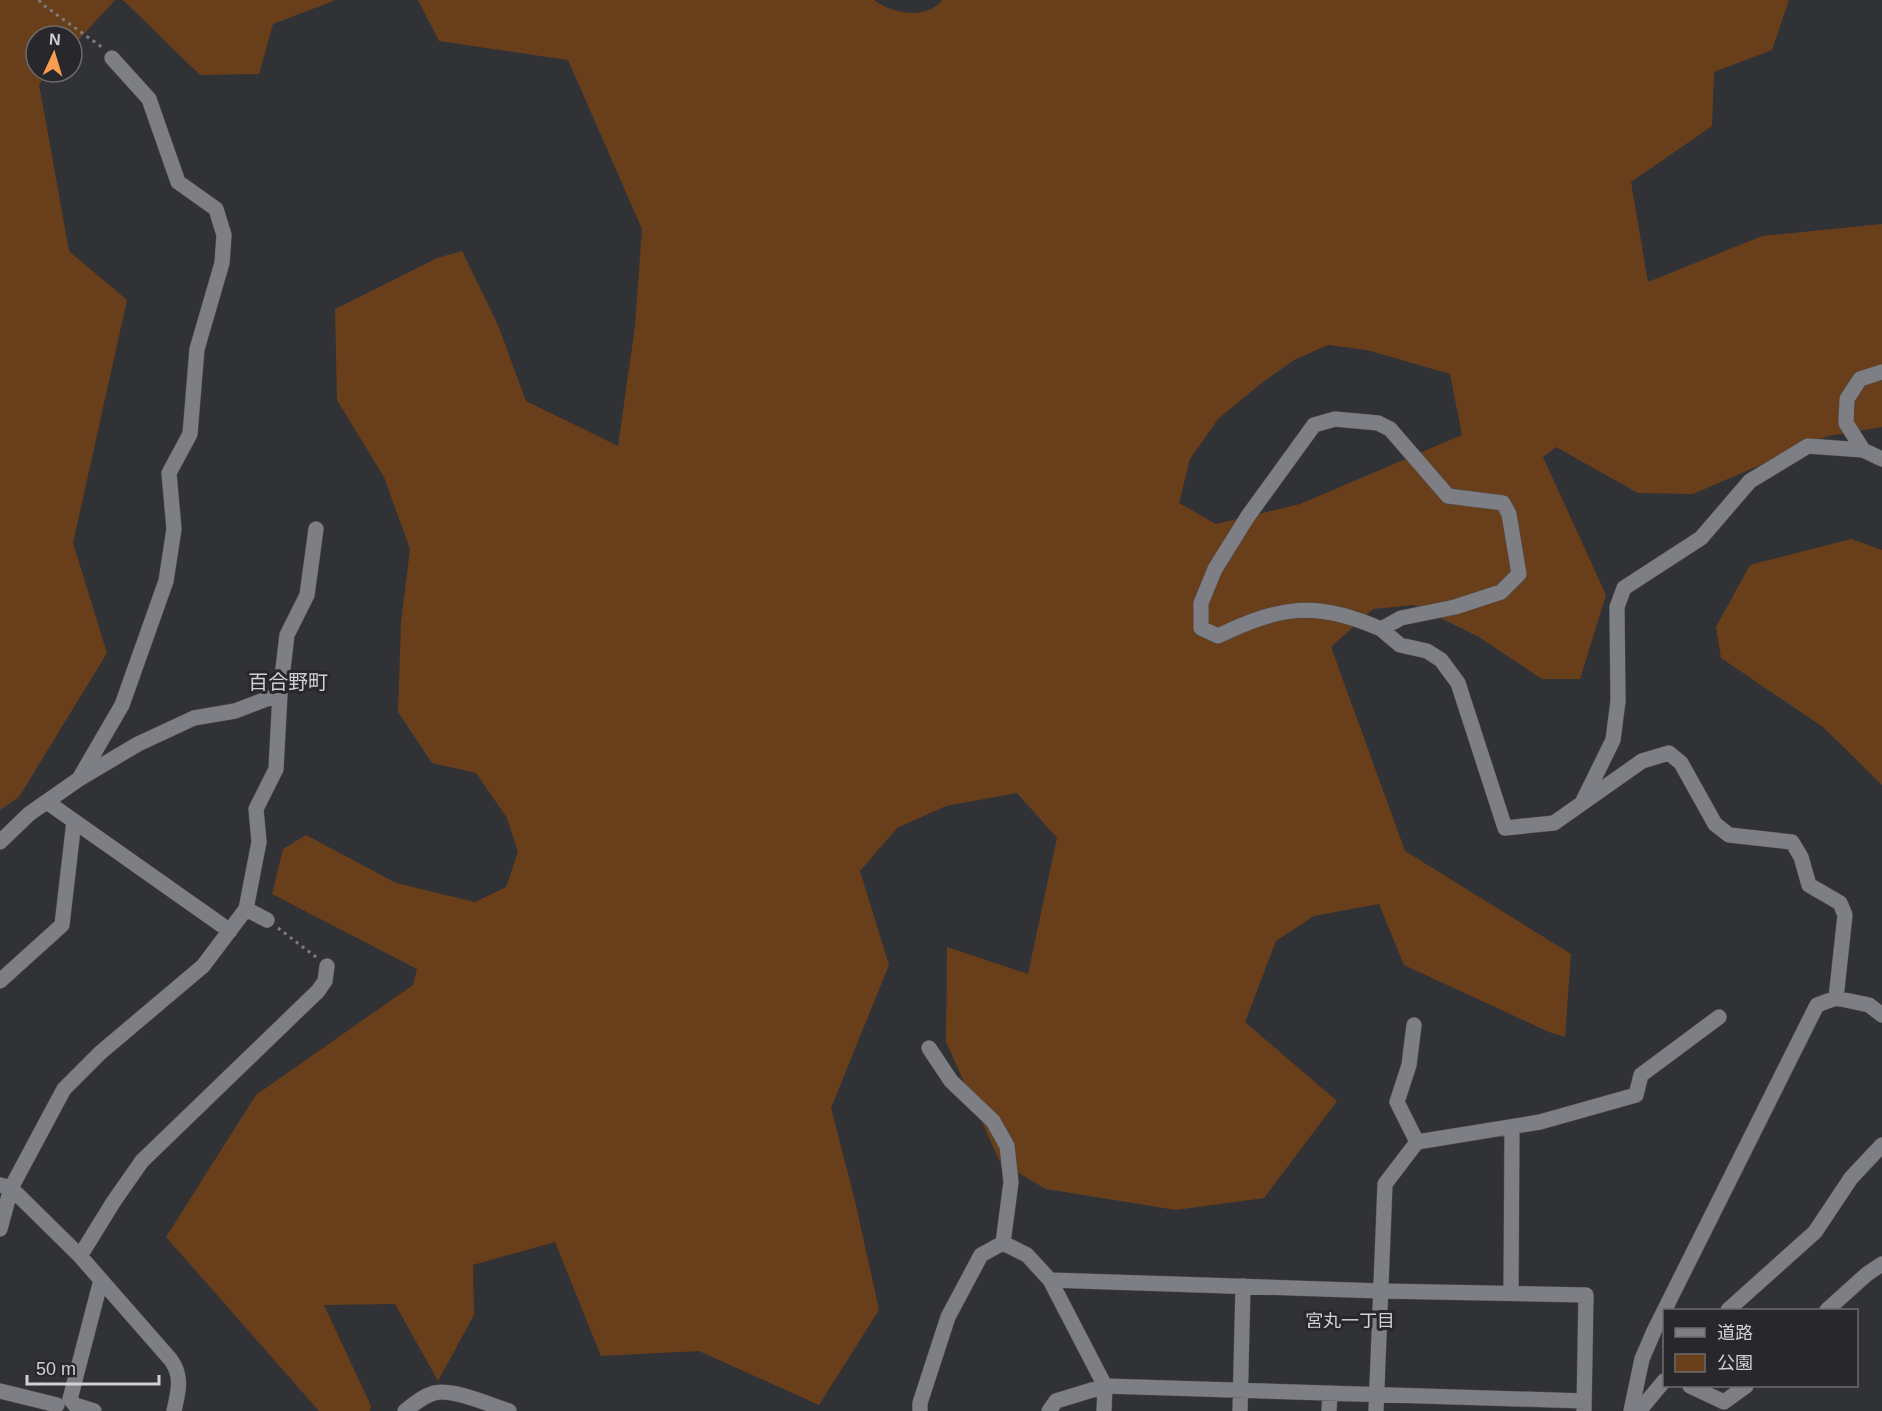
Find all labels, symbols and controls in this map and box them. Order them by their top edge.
north arrow [24,24,84,84]
text: N [49,31,61,48]
district label: 百合野町 [248,671,328,693]
legend [1663,1309,1858,1387]
district label: 宮丸一丁目 [1305,1311,1395,1331]
text: 道路 [1717,1323,1753,1343]
scale bar [27,1348,159,1386]
text: 公園 [1717,1353,1753,1373]
text: 50 m [36,1359,76,1379]

